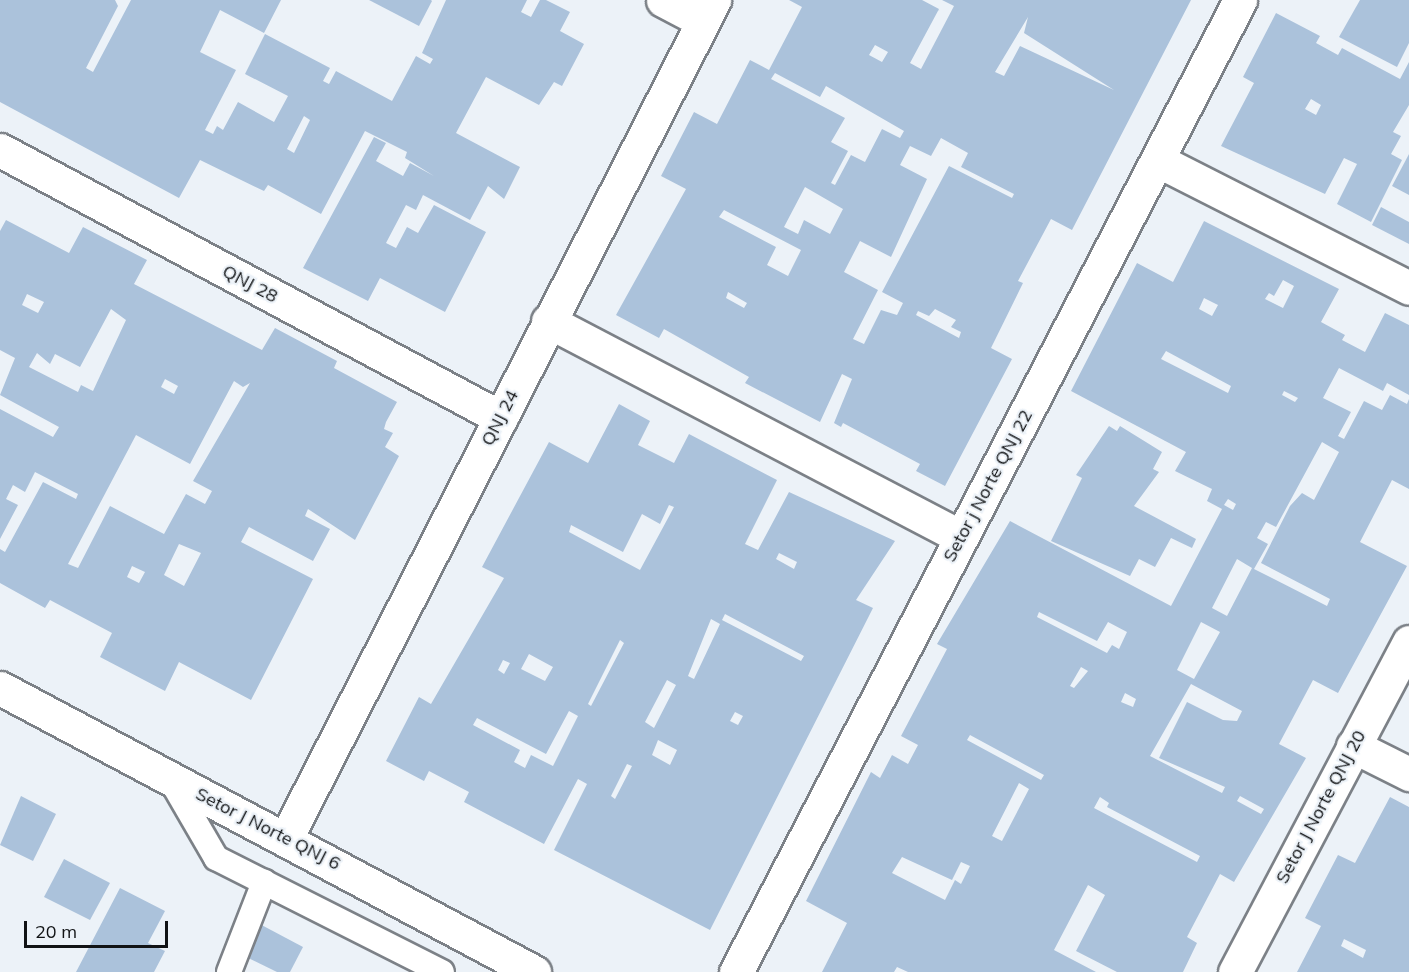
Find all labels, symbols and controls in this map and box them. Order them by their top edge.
street label: QNJ 28 [219,260,281,308]
street label: QNJ 24 [477,387,523,449]
street label: Setor j Norte QNJ 22 [939,406,1037,566]
street label: Setor J Norte QNJ 20 [1271,727,1371,887]
street label: Setor J Norte QNJ 6 [192,783,344,875]
scale bar [27,909,171,947]
text: 20 m [35,920,77,943]

